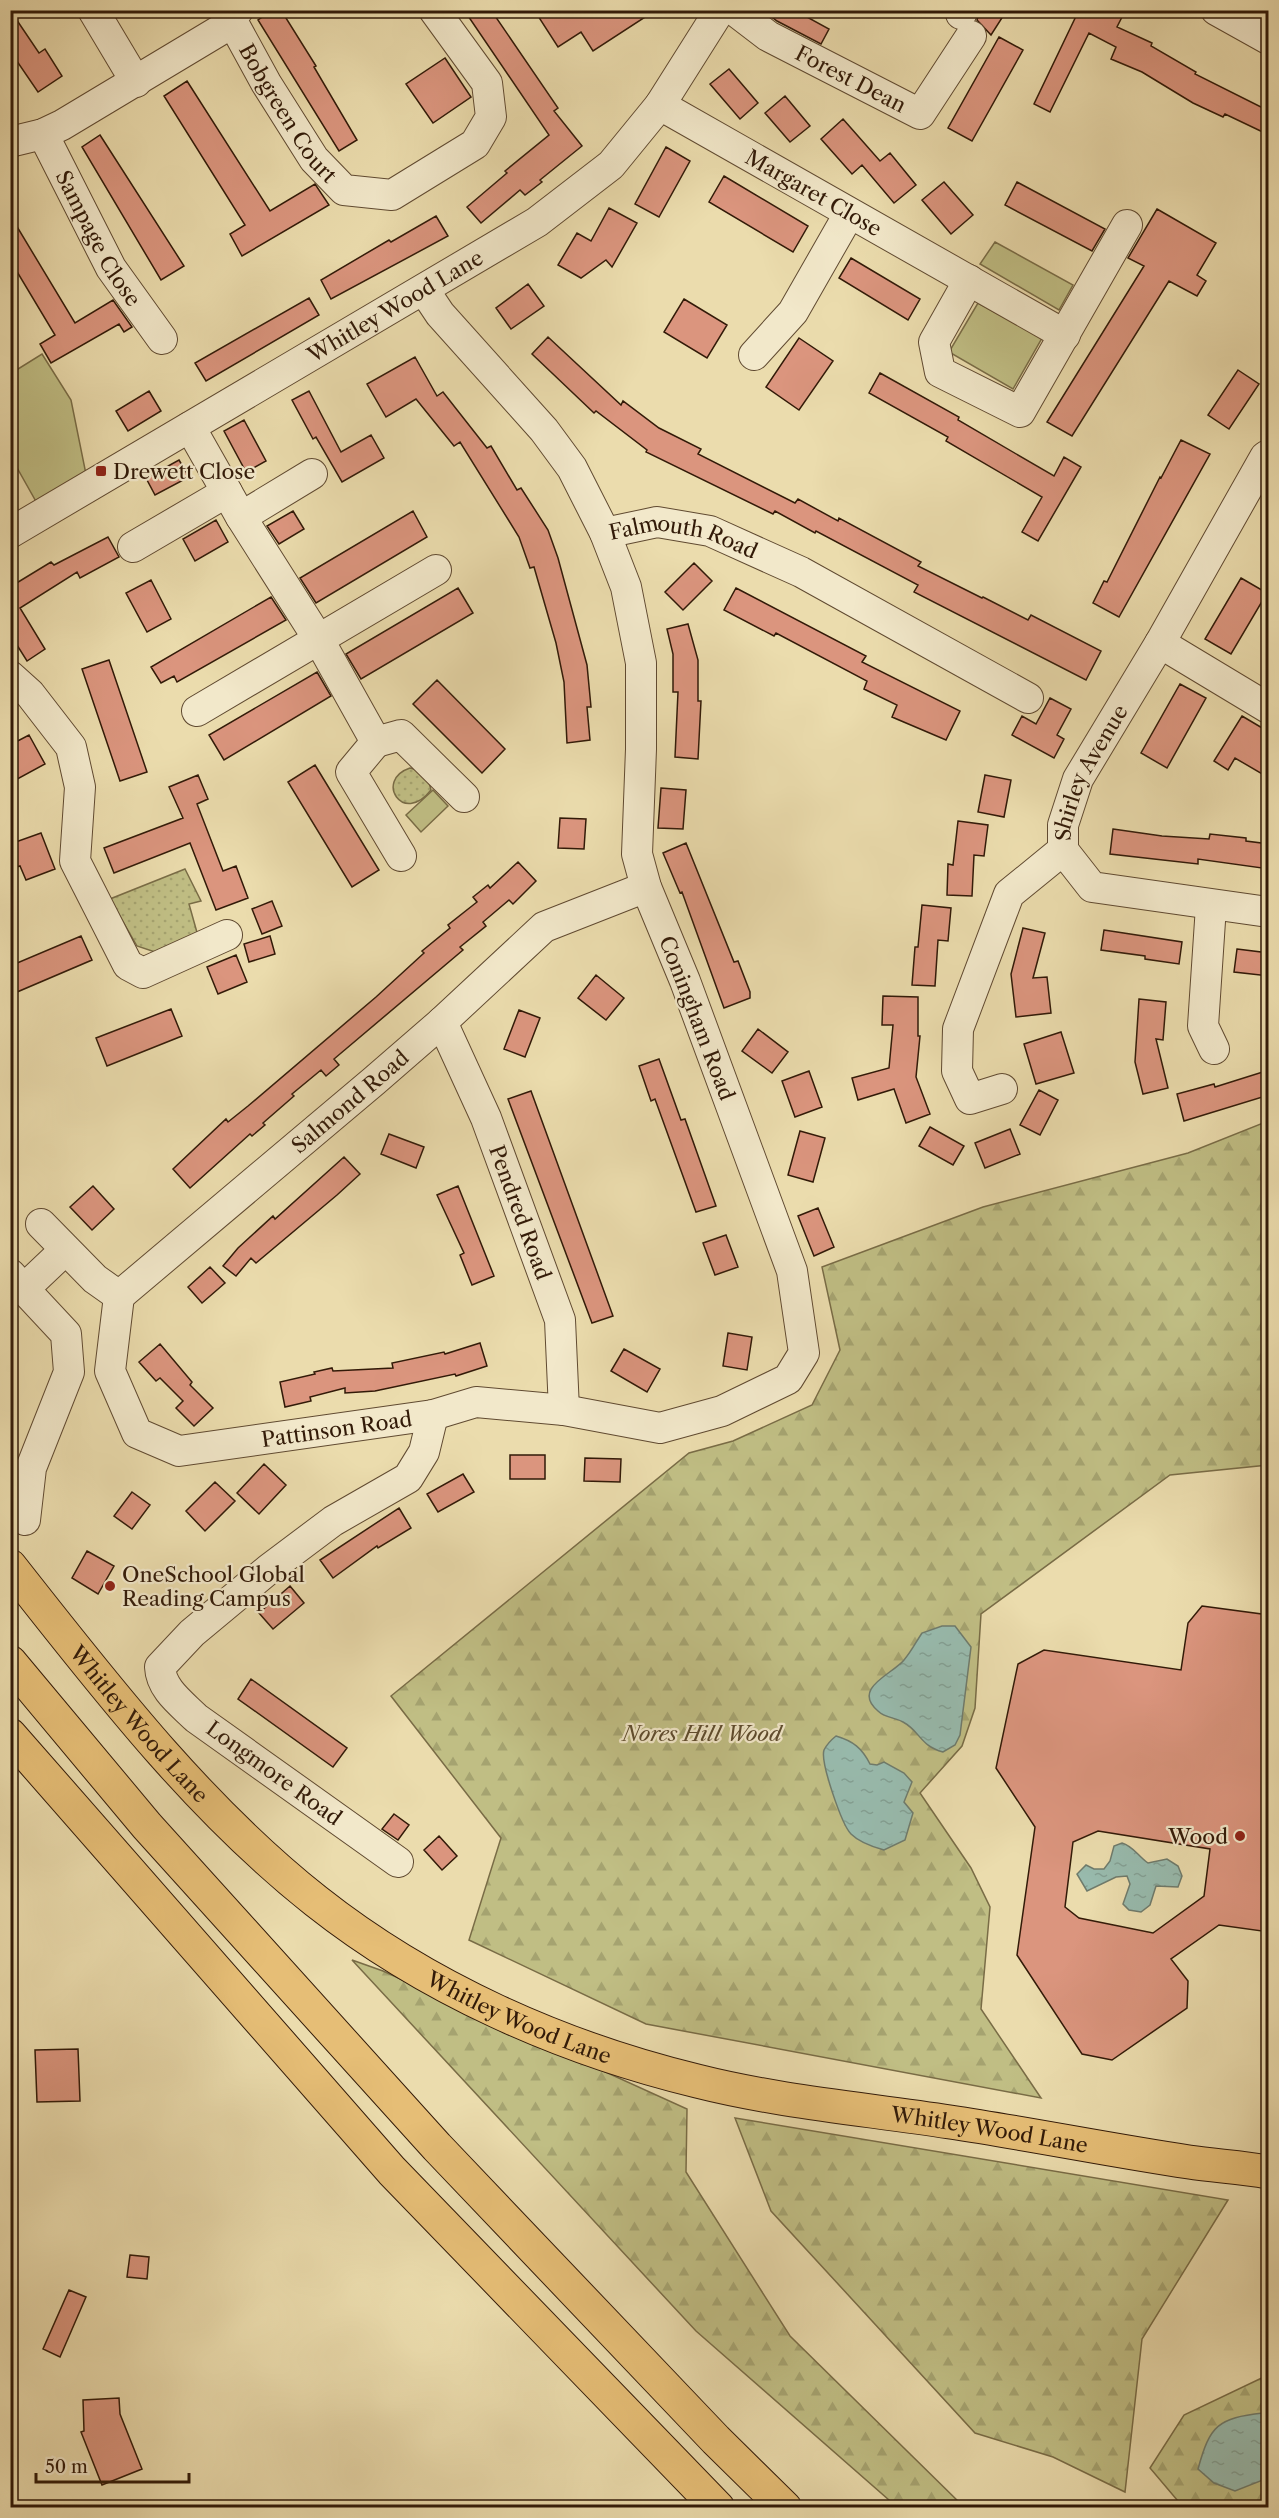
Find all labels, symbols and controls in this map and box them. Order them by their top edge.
street label: Bobgreen Court [234,39,342,188]
street label: Forest Dean [791,40,911,117]
street label: Margaret Close [741,144,886,241]
street label: Sampage Close [51,166,147,311]
street label: Whitley Wood Lane [302,244,487,368]
place label: Drewett Close [113,459,255,484]
marker: Drewett Close [94,464,108,478]
street label: Falmouth Road [606,510,762,563]
street label: Shirley Avenue [1050,700,1132,841]
street label: Coningham Road [654,932,740,1104]
street label: Salmond Road [286,1044,414,1158]
street label: Pendred Road [484,1141,557,1283]
street label: Pattinson Road [260,1406,414,1452]
place label: OneSchool Global Reading Campus [122,1562,305,1611]
marker: OneSchool Global Reading Campus [103,1579,117,1593]
street label: Whitley Wood Lane [64,1639,214,1807]
street label: Longmore Road [201,1716,347,1831]
park label: Nores Hill Wood [621,1721,784,1746]
place label: Wood [1167,1824,1228,1849]
marker: Wood [1233,1829,1247,1843]
street label: Whitley Wood Lane [422,1965,615,2068]
street label: Whitley Wood Lane [889,2101,1090,2158]
scale bar [36,2446,189,2484]
text: 50 m [45,2456,88,2478]

